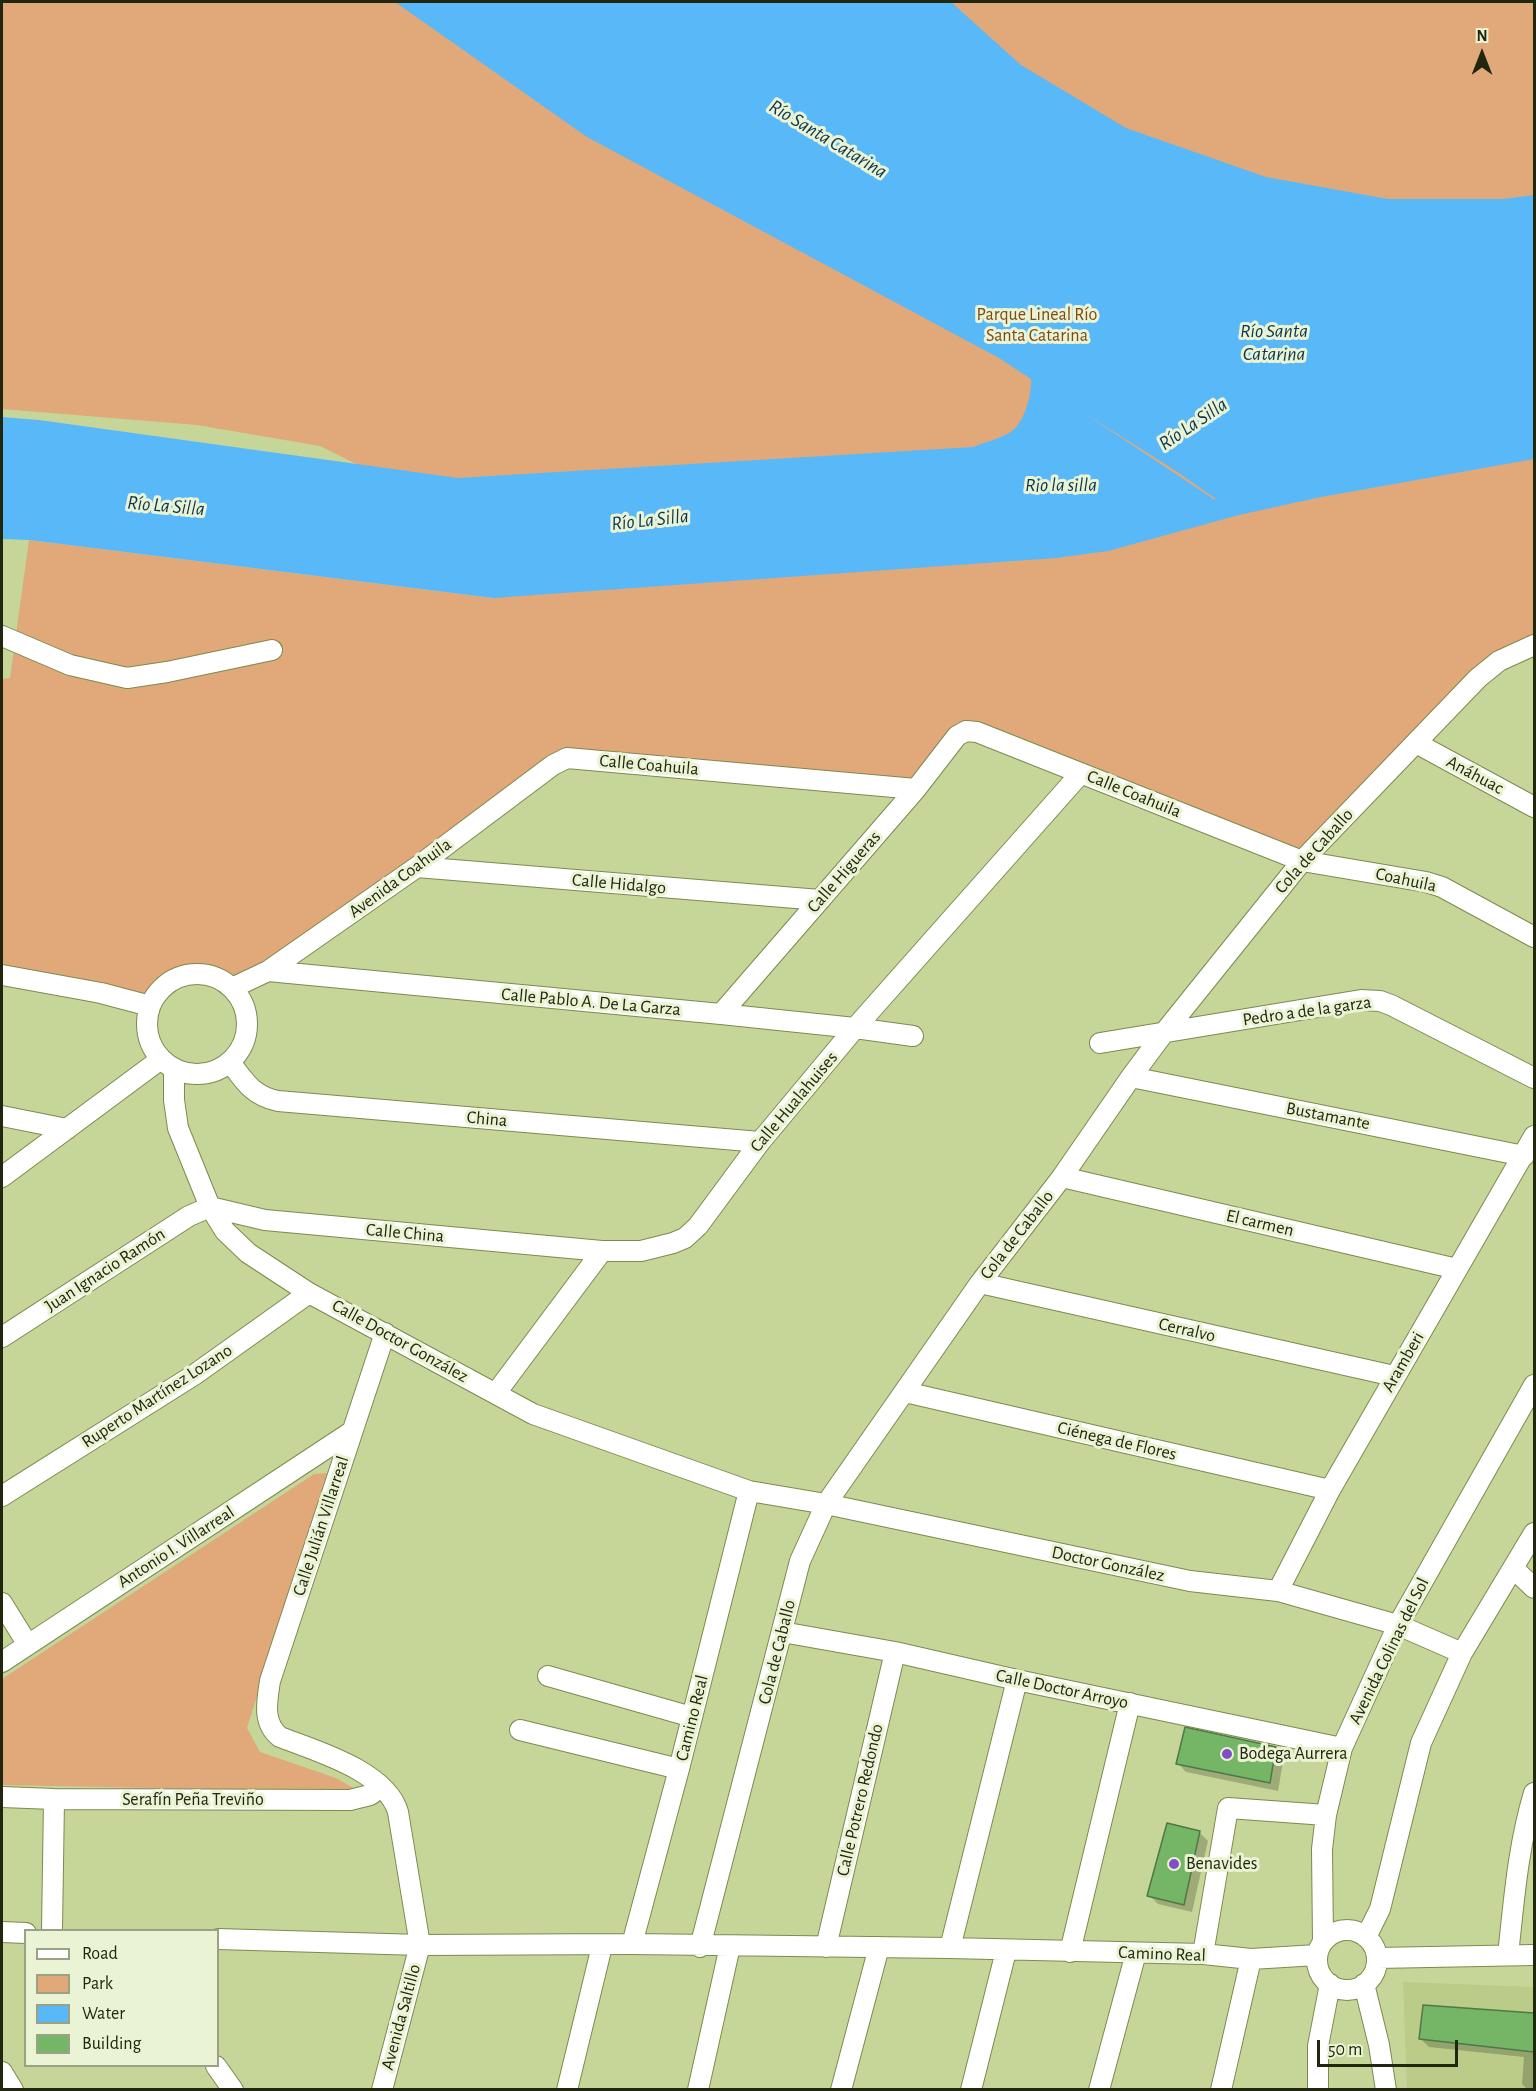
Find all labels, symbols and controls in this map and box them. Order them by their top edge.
north arrow [1452,24,1512,84]
text: N [1476,28,1488,44]
water label: Río Santa Catarina [765,94,891,184]
park label: Parque Lineal Río Santa Catarina [977,304,1097,346]
water label: Río Santa Catarina [1240,319,1308,366]
water label: Río La Silla [1154,392,1232,456]
water label: Rio la silla [1025,473,1097,497]
water label: Río La Silla [126,491,206,521]
water label: Río La Silla [610,504,690,536]
street label: Calle Coahuila [598,750,700,780]
street label: Anáhuac [1443,751,1507,799]
street label: Calle Coahuila [1084,765,1184,823]
street label: Cola de Caballo [1270,804,1358,898]
street label: Calle Higueras [803,827,885,917]
street label: Avenida Coahuila [344,833,456,923]
street label: Coahuila [1374,863,1438,897]
street label: Calle Hidalgo [571,869,667,899]
street label: Calle Pablo A. De La Garza [500,983,682,1021]
street label: Pedro a de la garza [1241,991,1373,1031]
street label: Calle Hualahuises [746,1047,842,1157]
street label: Bustamante [1284,1097,1372,1135]
street label: China [466,1106,508,1132]
street label: Cola de Caballo [976,1186,1058,1284]
street label: El carmen [1224,1205,1296,1241]
street label: Calle China [365,1219,445,1247]
street label: Juan Ignacio Ramón [41,1223,169,1317]
street label: Calle Doctor González [328,1295,472,1387]
street label: Cerralvo [1156,1313,1218,1347]
street label: Aramberi [1377,1328,1429,1396]
street label: Ruperto Martínez Lozano [78,1339,236,1453]
street label: Ciénega de Flores [1055,1417,1179,1465]
street label: Calle Julián Villarreal [288,1453,354,1599]
street label: Antonio I. Villarreal [114,1501,238,1593]
street label: Doctor González [1050,1542,1166,1586]
street label: Avenida Colinas del Sol [1344,1574,1434,1728]
street label: Cola de Caballo [754,1597,800,1707]
street label: Calle Doctor Arroyo [994,1664,1130,1714]
street label: Camino Real [671,1673,713,1763]
street label: Calle Potrero Redondo [832,1722,888,1878]
place label: Bodega Aurrera [1239,1743,1347,1765]
marker: Bodega Aurrera [1220,1747,1234,1761]
street label: Serafín Peña Treviño [122,1789,264,1811]
place label: Benavides [1186,1853,1257,1875]
marker: Benavides [1167,1857,1181,1871]
legend [24,1929,219,2067]
street label: Camino Real [1118,1942,1206,1966]
text: Road [82,1945,118,1963]
street label: Avenida Saltillo [377,1962,425,2072]
text: Park [82,1975,113,1993]
text: Water [82,2005,125,2023]
scale bar [1320,2028,1461,2066]
text: Building [82,2035,141,2053]
text: 50 m [1328,2041,1362,2059]

